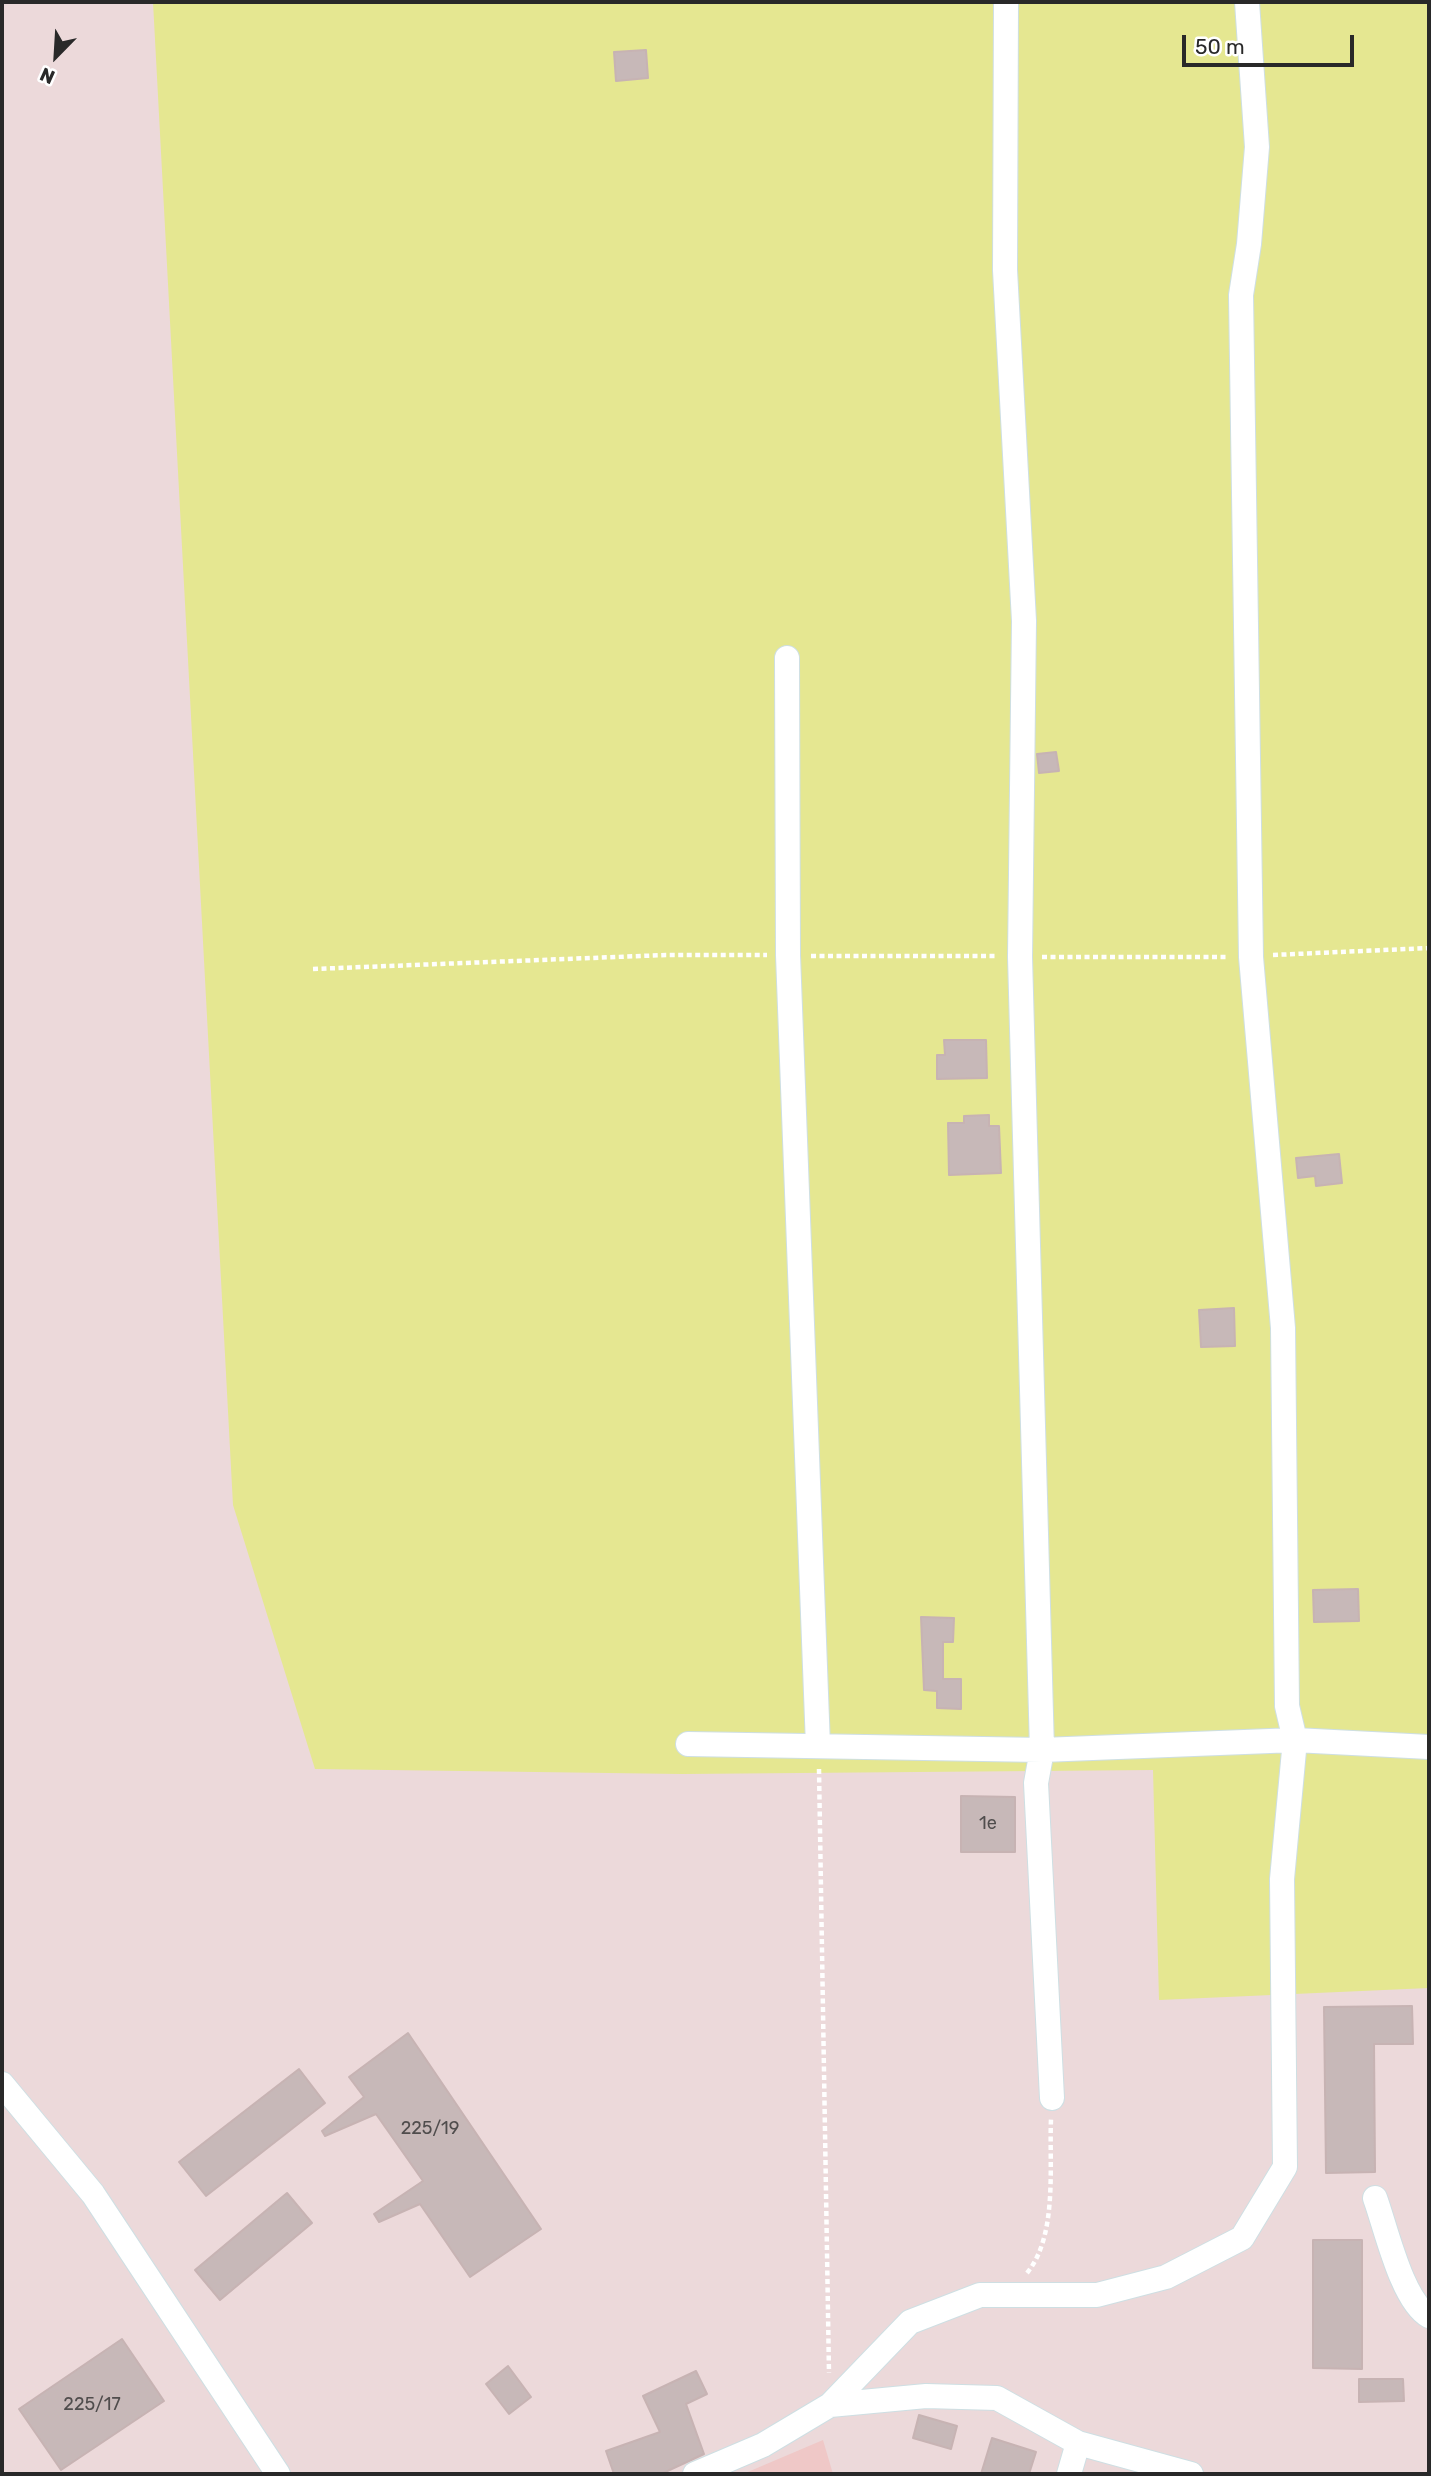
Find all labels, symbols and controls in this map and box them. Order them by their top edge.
north arrow [21,21,91,91]
scale bar [1186,21,1358,65]
text: 50 m [1195,34,1245,59]
text: N [36,62,58,89]
house number: 1е [979,1813,997,1835]
house number: 225/19 [401,2118,459,2140]
house number: 225/17 [63,2394,121,2416]

